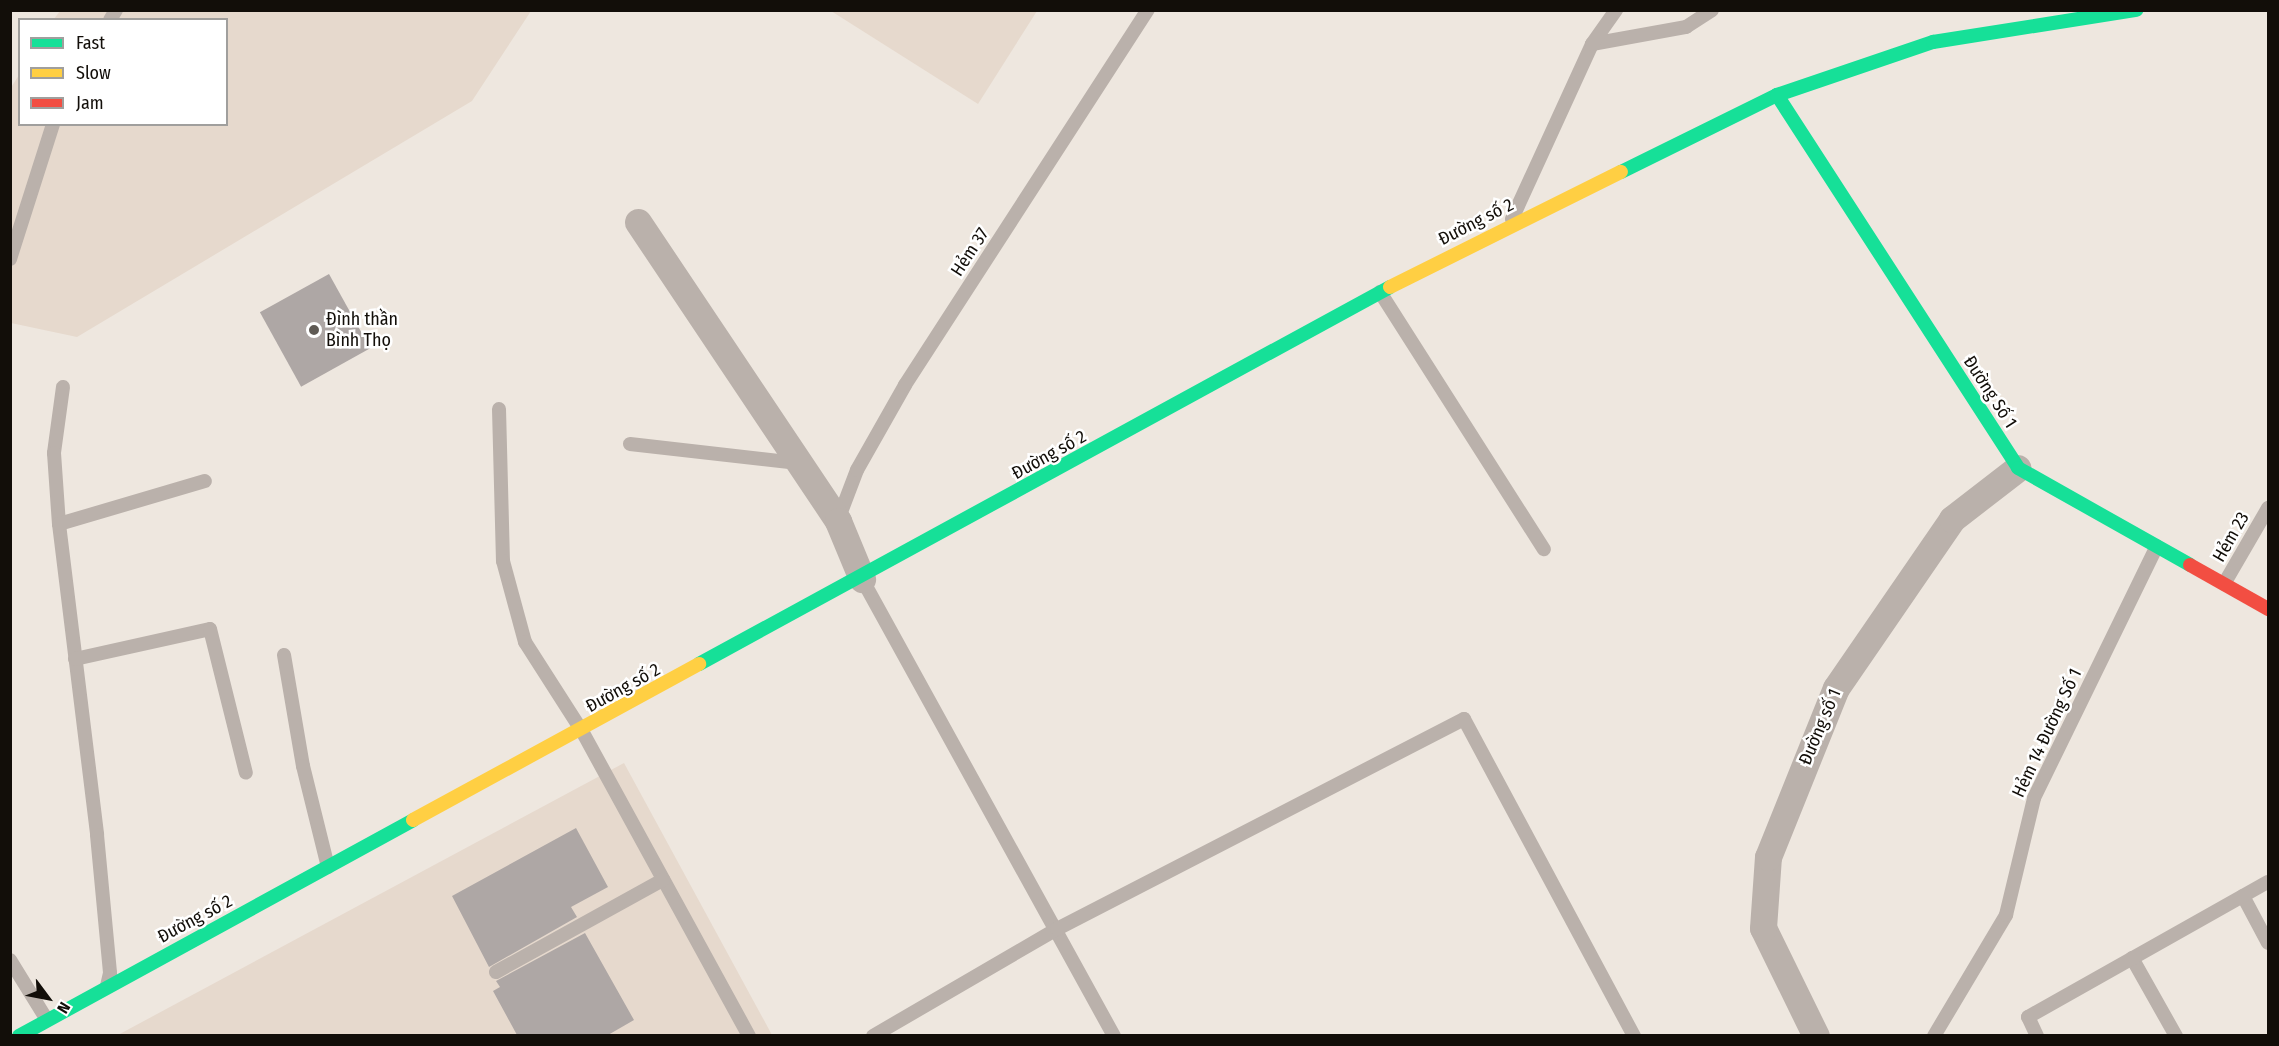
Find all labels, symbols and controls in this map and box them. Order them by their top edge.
legend [18,18,228,126]
text: Fast [76,32,105,54]
text: Slow [76,62,111,84]
text: Jam [76,92,104,114]
street label: Đường số 2 [1435,194,1517,250]
street label: Hẻm 37 [946,224,994,280]
place label: Đình thần Bình Thọ [326,309,398,352]
marker: Đình thần Bình Thọ [307,323,321,337]
street label: Đường Số 1 [1959,352,2021,432]
street label: Đường số 2 [1008,426,1090,484]
street label: Hẻm 23 [2208,508,2254,566]
street label: Đường số 2 [582,659,664,717]
street label: Hẻm 14 Đường Số 1 [2008,665,2086,801]
street label: Đường số 1 [1794,686,1846,768]
street label: Đường số 2 [154,890,236,948]
north arrow [18,968,78,1028]
text: N [53,999,74,1017]

